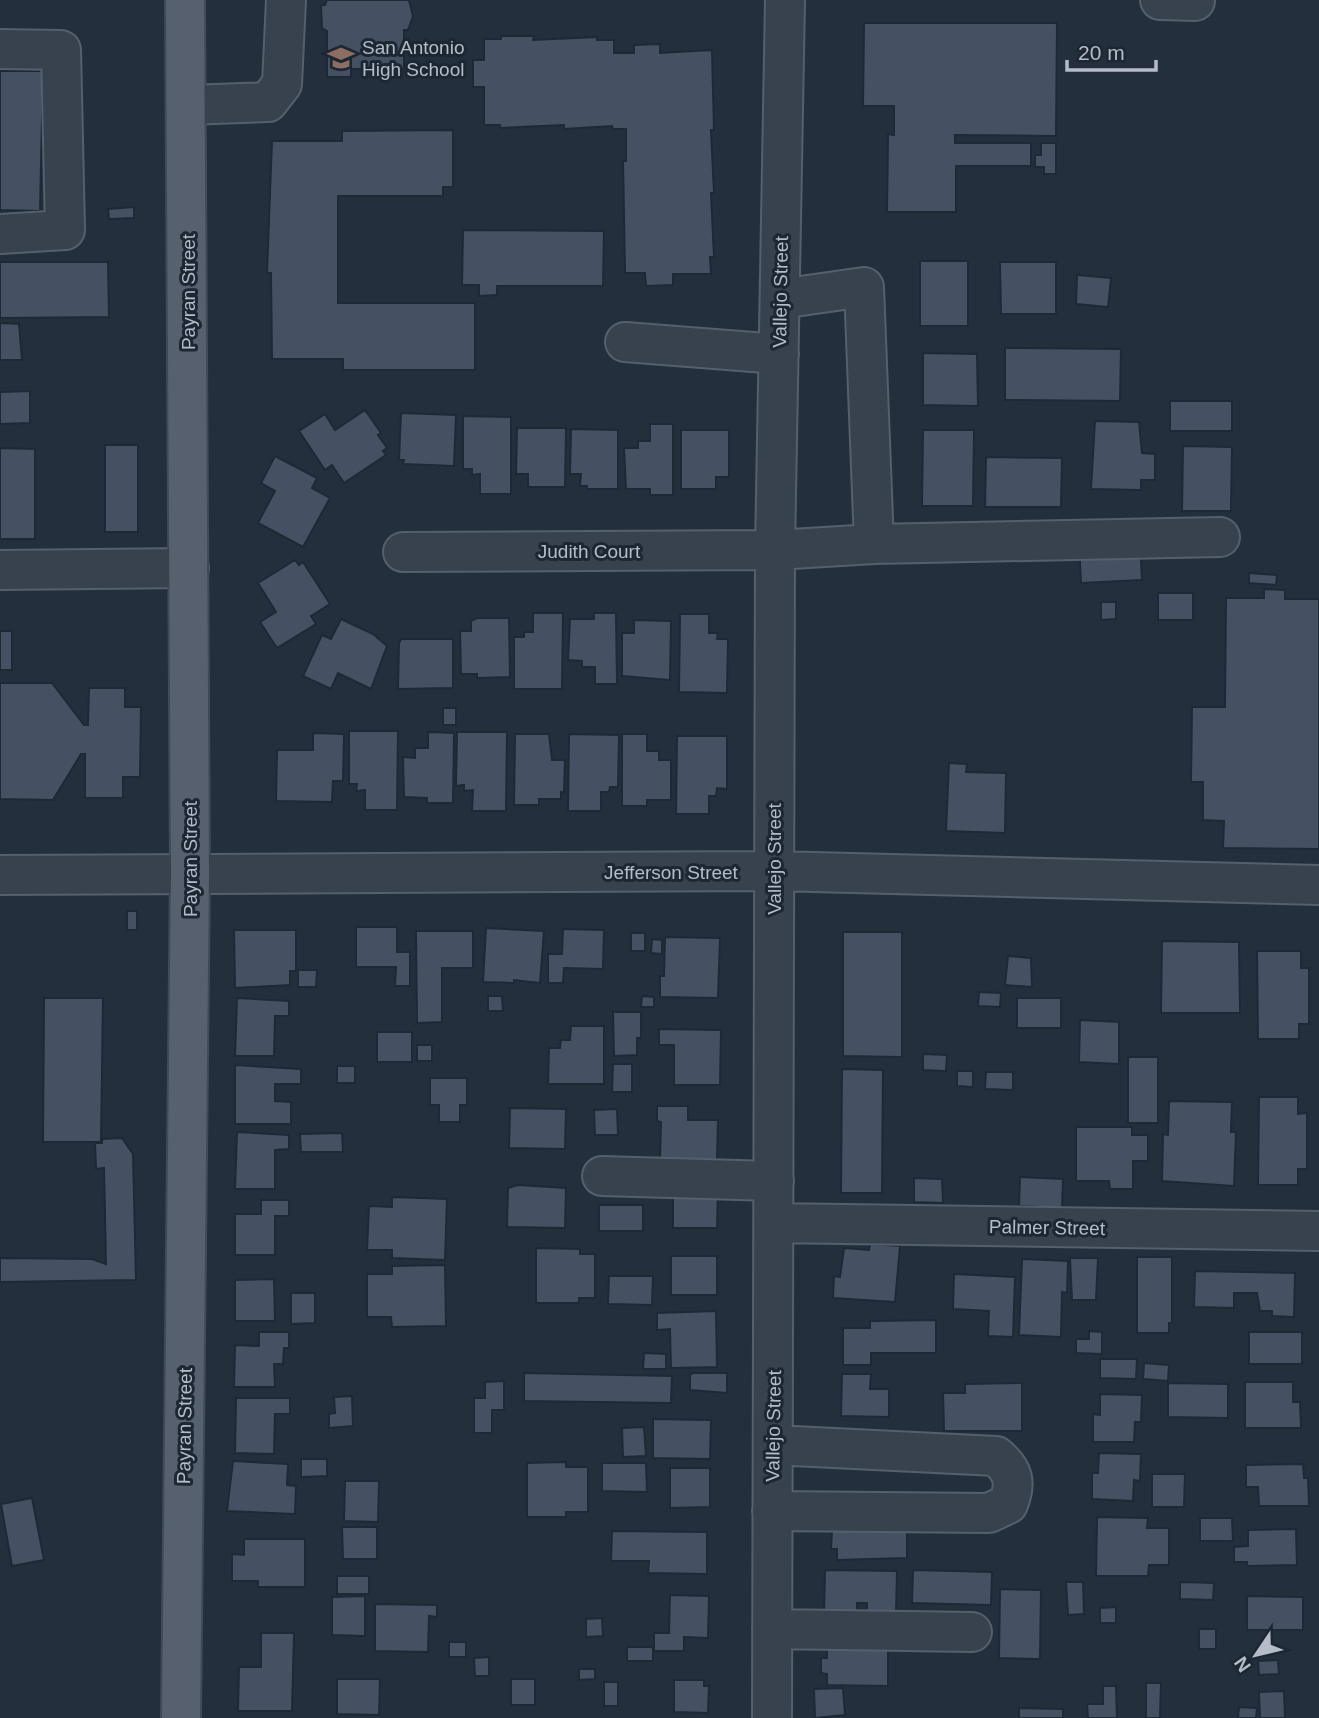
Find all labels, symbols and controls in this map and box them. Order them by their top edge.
scale bar [1067,28,1156,72]
place label: San Antonio High School [362,37,464,80]
text: 20 m [1078,41,1125,64]
school or university icon: San Antonio High School [326,43,356,73]
street label: Payran Street [178,233,199,350]
street label: Vallejo Street [769,235,792,348]
street label: Judith Court [538,541,641,562]
street label: Payran Street [180,800,201,917]
street label: Vallejo Street [764,802,785,915]
street label: Jefferson Street [604,862,739,883]
street label: Palmer Street [989,1216,1106,1239]
street label: Payran Street [173,1367,196,1484]
street label: Vallejo Street [762,1369,785,1482]
north arrow [1221,1620,1291,1690]
text: N [1230,1653,1255,1676]

